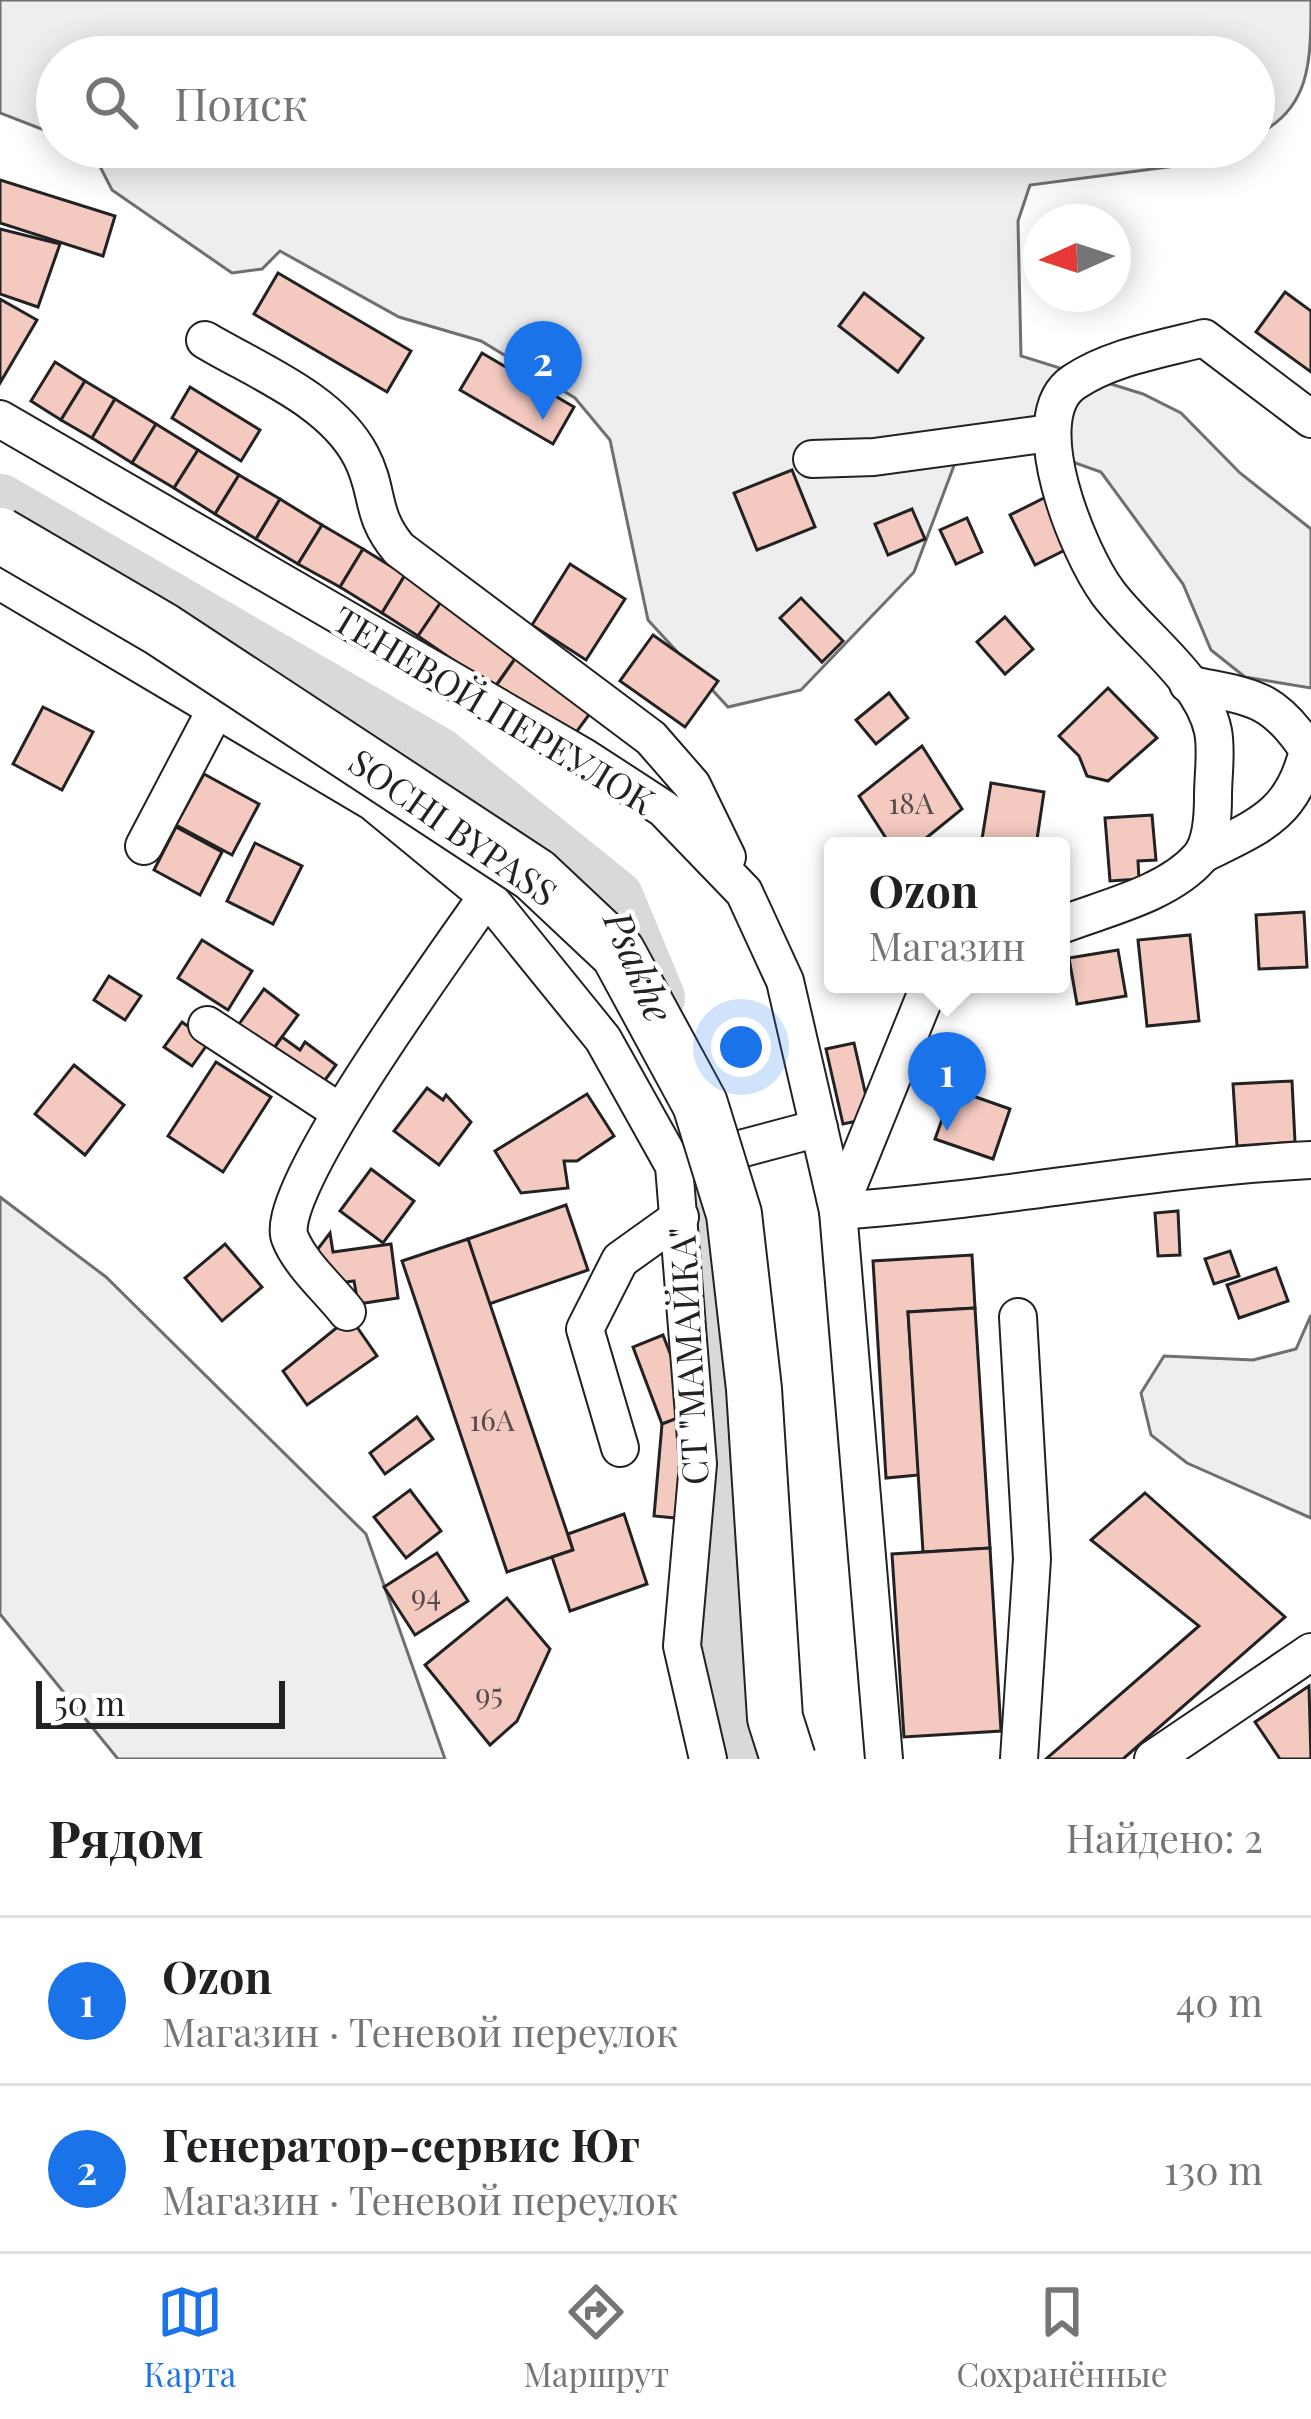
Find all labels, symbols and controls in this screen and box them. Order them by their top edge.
search box [36,36,1275,168]
icon: search [78,69,144,135]
text: Поиск [174,72,308,132]
north arrow [1023,204,1131,312]
pin: 2 [504,321,582,420]
street label: ТЕНЕВОЙ ПЕРЕУЛОК [325,594,665,824]
street label: SOCHI BYPASS [340,737,568,915]
house number: 18А [888,782,935,822]
popup [824,837,1070,993]
text: Ozon [868,859,978,919]
water label: Psakhe [593,901,687,1030]
text: Магазин [868,919,1026,971]
your location [711,1017,771,1077]
pin: 1 [908,1032,986,1131]
street label: СТ "МАМАЙКА" [656,1226,718,1486]
house number: 16А [469,1399,516,1439]
house number: 94 [411,1574,441,1614]
house number: 95 [475,1673,503,1713]
scale bar [36,1675,285,1728]
text: 50 m [54,1680,125,1724]
text: Рядом [48,1803,204,1871]
text: Найдено: 2 [1066,1811,1263,1863]
text: Ozon [162,1945,272,2005]
text: 1 [80,1975,94,2027]
text: 40 m [1176,1975,1263,2027]
text: Магазин · Теневой переулок [162,2005,678,2057]
text: Генератор-сервис Юг [162,2113,640,2173]
text: 2 [77,2143,97,2195]
text: 130 m [1164,2143,1263,2195]
text: Магазин · Теневой переулок [162,2173,678,2225]
tab: Карта [144,2279,236,2395]
tab: Маршрут [524,2279,669,2395]
tab: Сохранённые [956,2279,1167,2395]

